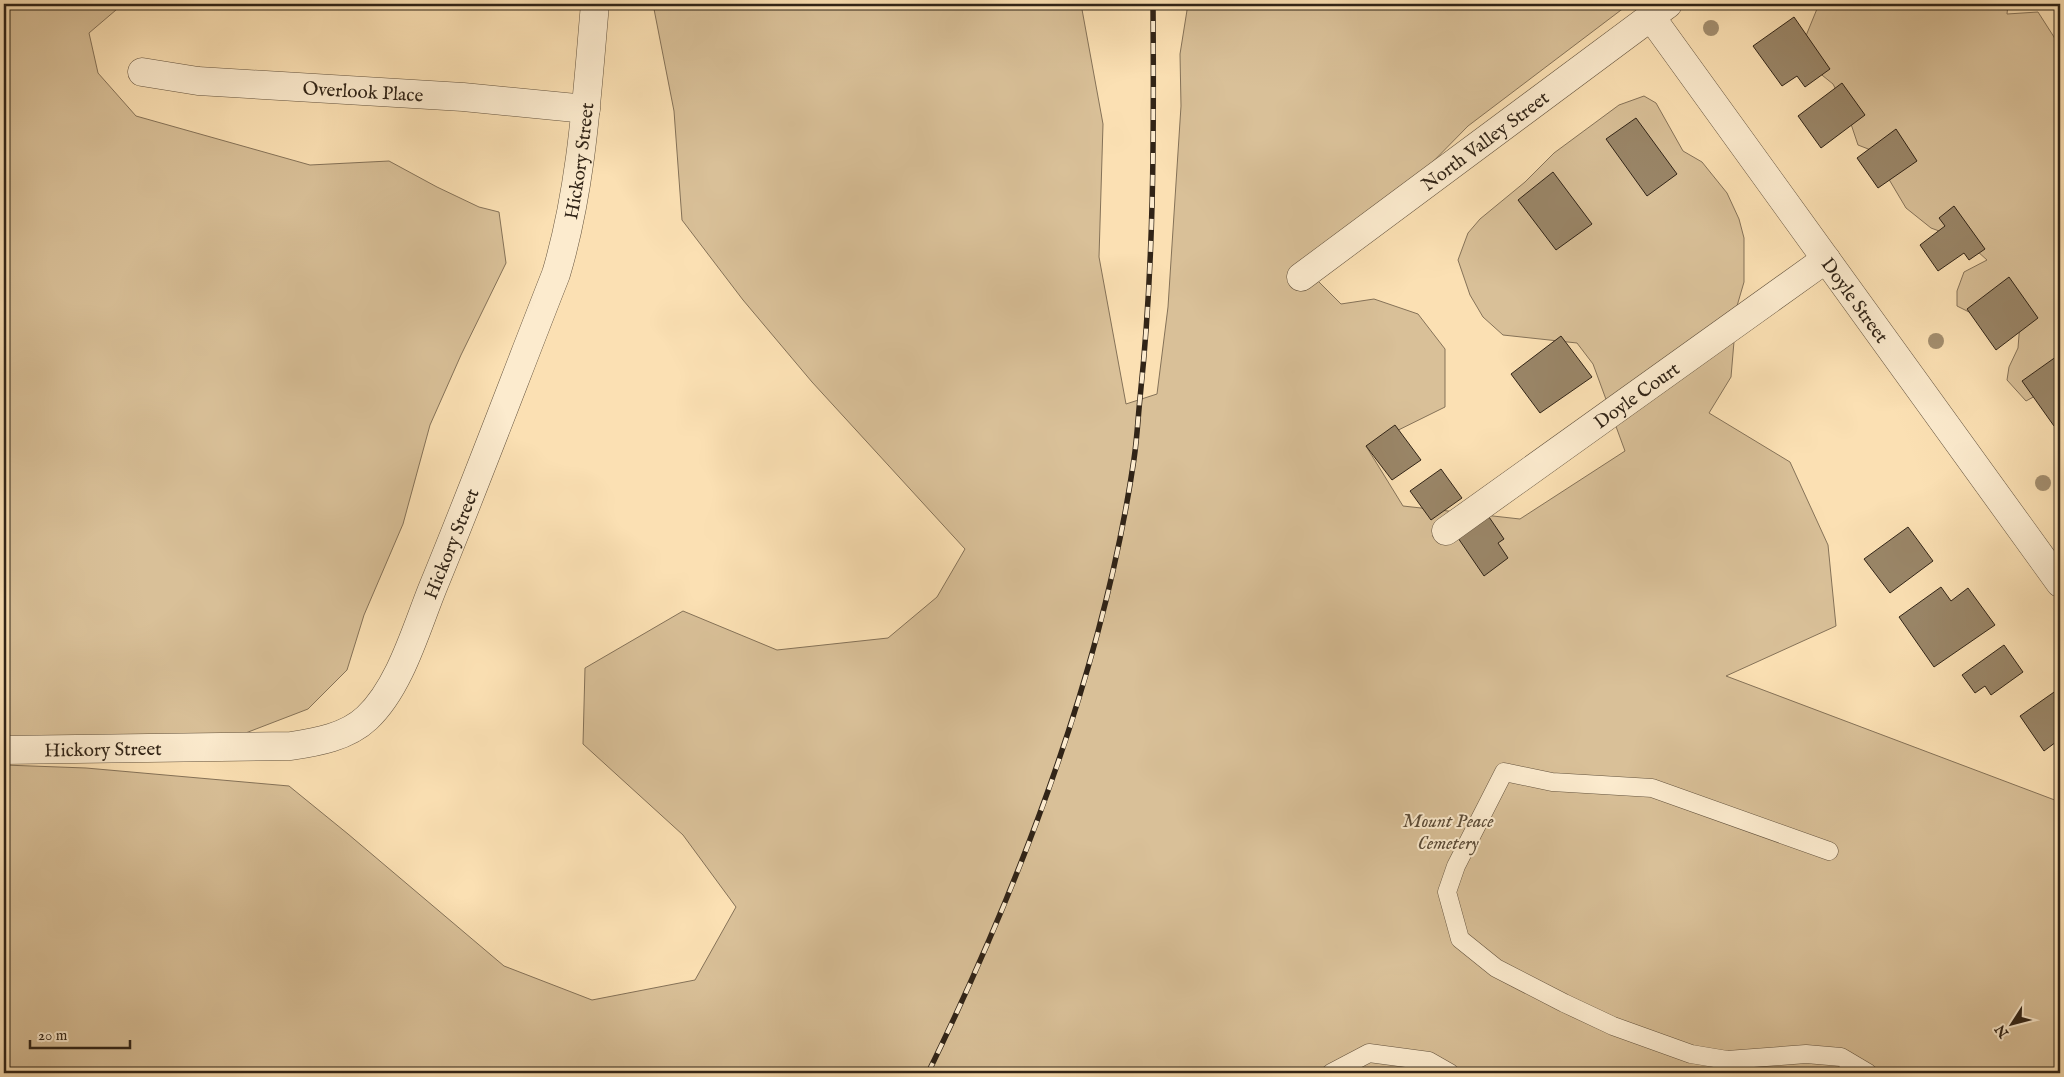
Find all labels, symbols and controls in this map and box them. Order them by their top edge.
street label: Overlook Place [302,77,424,109]
street label: North Valley Street [1417,86,1555,197]
street label: Hickory Street [560,101,600,222]
street label: Doyle Street [1815,254,1893,349]
street label: Doyle Court [1590,357,1685,435]
street label: Hickory Street [419,485,486,603]
street label: Hickory Street [44,738,162,763]
park label: Mount Peace Cemetery [1403,810,1494,856]
north arrow [1986,1000,2036,1050]
scale bar [30,1017,130,1049]
text: N [1991,1021,2014,1042]
text: 20 m [38,1026,68,1045]

